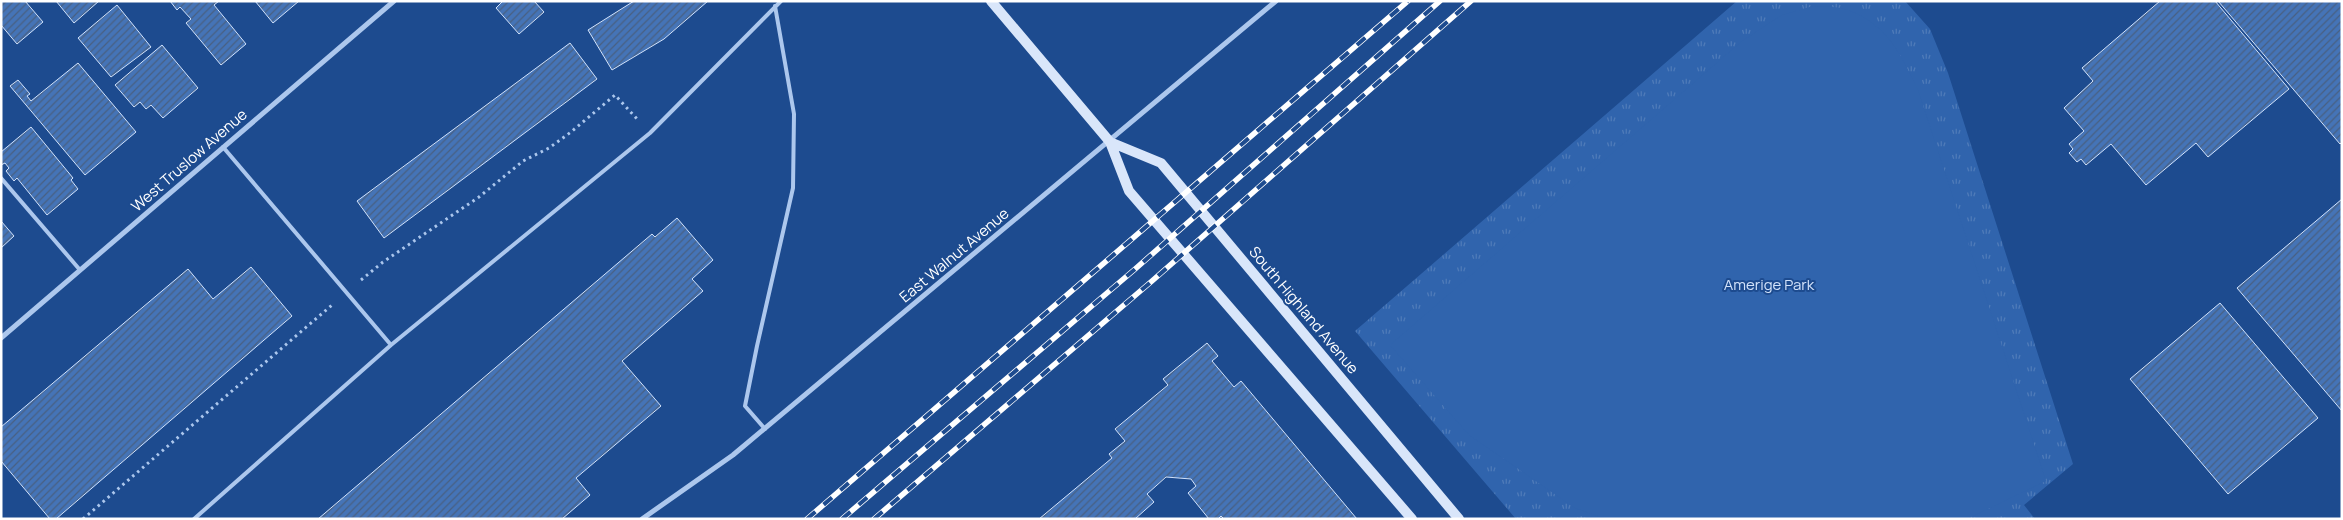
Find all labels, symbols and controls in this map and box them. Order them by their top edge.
street label: West Truslow Avenue [127,104,252,216]
street label: East Walnut Avenue [895,203,1013,307]
street label: South Highland Avenue [1244,242,1364,378]
park label: Amerige Park [1724,274,1815,295]

